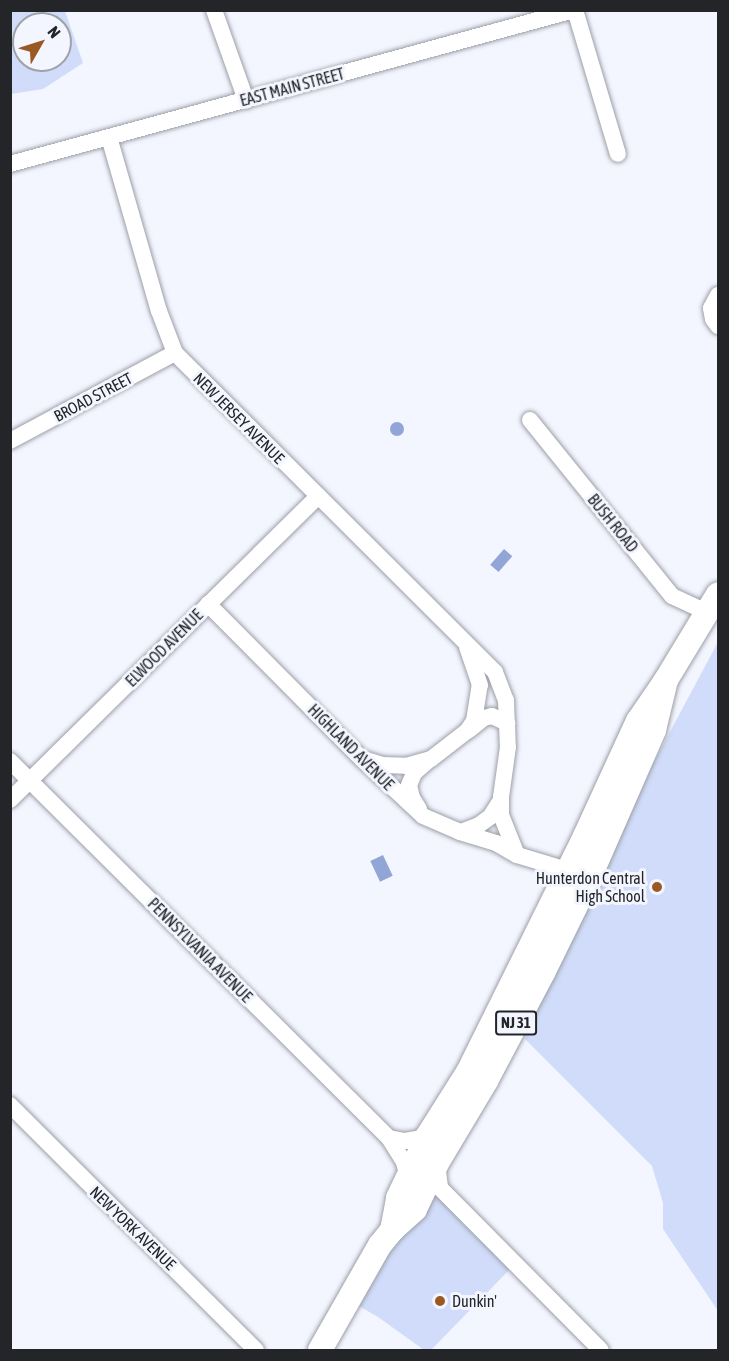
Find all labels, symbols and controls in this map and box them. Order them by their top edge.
north arrow [12,12,72,72]
text: N [44,23,64,41]
street label: EAST MAIN STREET [238,64,346,110]
street label: BROAD STREET [50,368,136,426]
street label: NEW JERSEY AVENUE [190,369,288,467]
street label: BUSH ROAD [584,490,642,556]
street label: ELWOOD AVENUE [121,605,207,691]
street label: HIGHLAND AVENUE [304,700,398,794]
place label: Hunterdon Central High School [536,868,645,906]
marker: Hunterdon Central High School [650,880,664,894]
street label: PENNSYLVANIA AVENUE [144,894,256,1006]
road number: NJ 31 [495,1011,537,1035]
street label: NEW YORK AVENUE [86,1182,180,1274]
place label: Dunkin' [452,1291,497,1311]
marker: Dunkin' [433,1294,447,1308]

